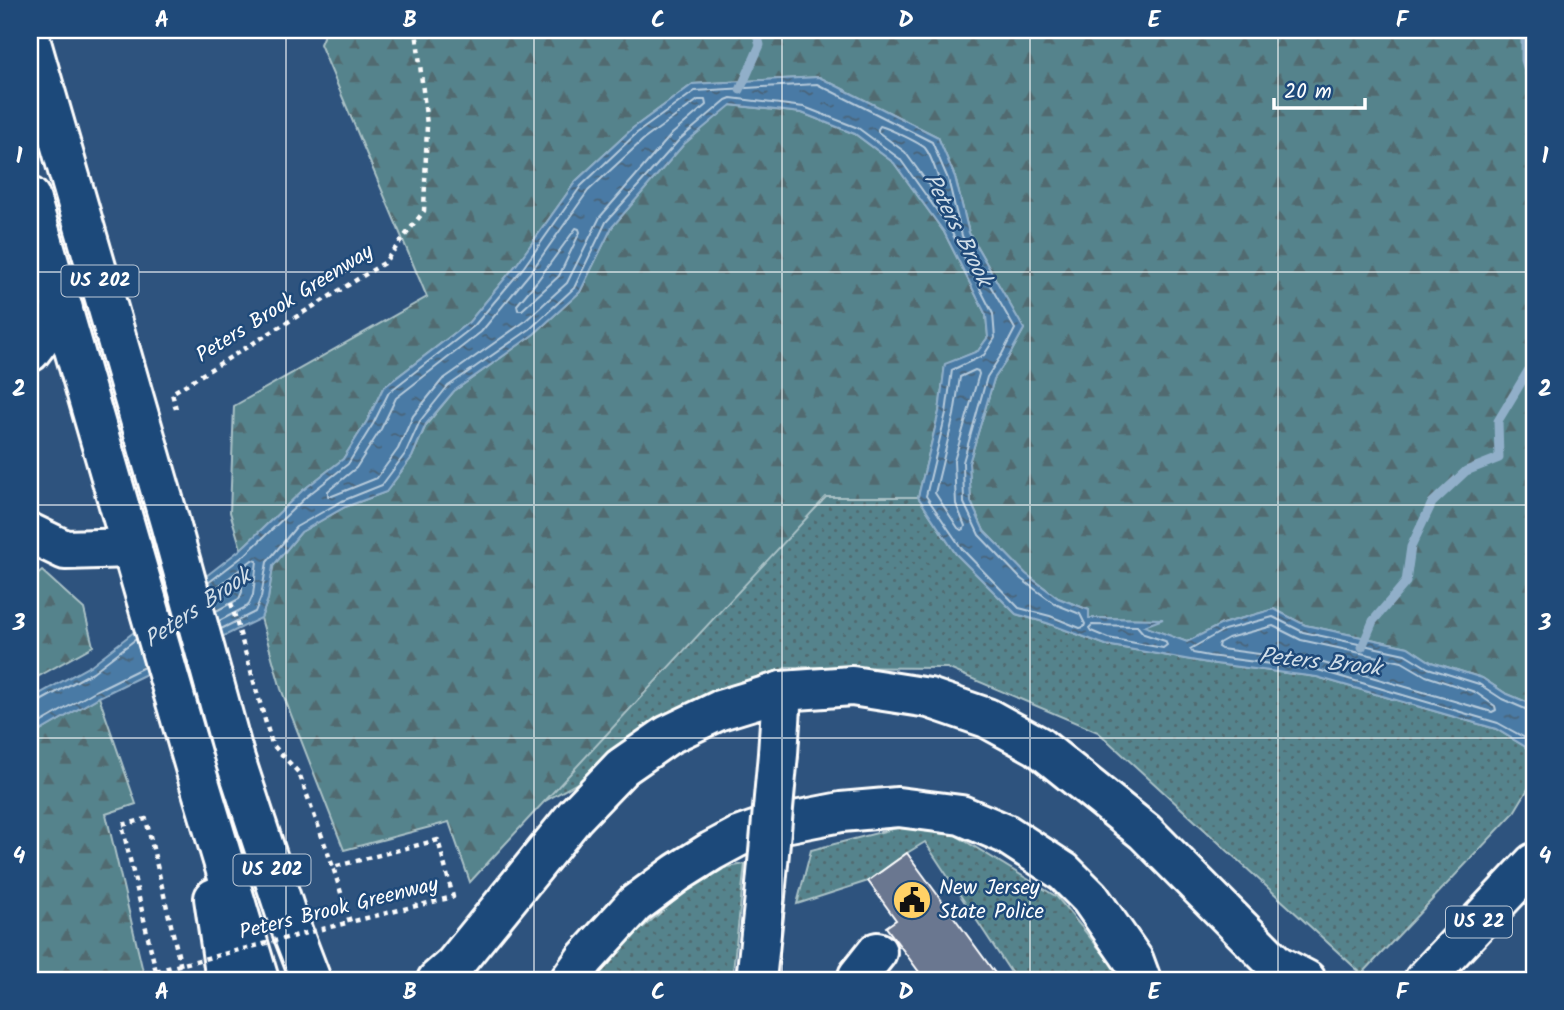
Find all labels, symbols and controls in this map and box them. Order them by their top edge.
text: A [155,3,169,39]
text: B [403,3,417,39]
text: C [651,3,665,39]
text: D [898,3,914,39]
text: E [1148,3,1162,39]
text: F [1396,3,1410,39]
scale bar [1274,66,1364,110]
text: 20 m [1284,76,1332,109]
text: 1 [16,139,23,175]
text: 1 [1542,139,1549,175]
water label: Peters Brook [913,167,1002,296]
street label: Peters Brook Greenway [190,236,380,372]
road number: US 202 [62,266,138,296]
text: 2 [12,372,26,408]
text: 2 [1538,372,1552,408]
water label: Peters Brook [137,558,262,658]
text: 3 [12,606,26,642]
text: 3 [1538,606,1552,642]
water label: Peters Brook [1257,639,1386,688]
text: 4 [13,839,26,875]
text: 4 [1539,839,1552,875]
road number: US 202 [233,855,310,886]
street label: Peters Brook Greenway [236,868,442,950]
place label: New Jersey State Police [939,872,1045,929]
public building icon: New Jersey State Police [891,879,933,921]
road number: US 22 [1446,906,1512,938]
text: A [155,975,169,1010]
text: B [403,975,417,1010]
text: C [651,975,665,1010]
text: D [898,975,914,1010]
text: E [1148,975,1162,1010]
text: F [1396,975,1410,1010]

